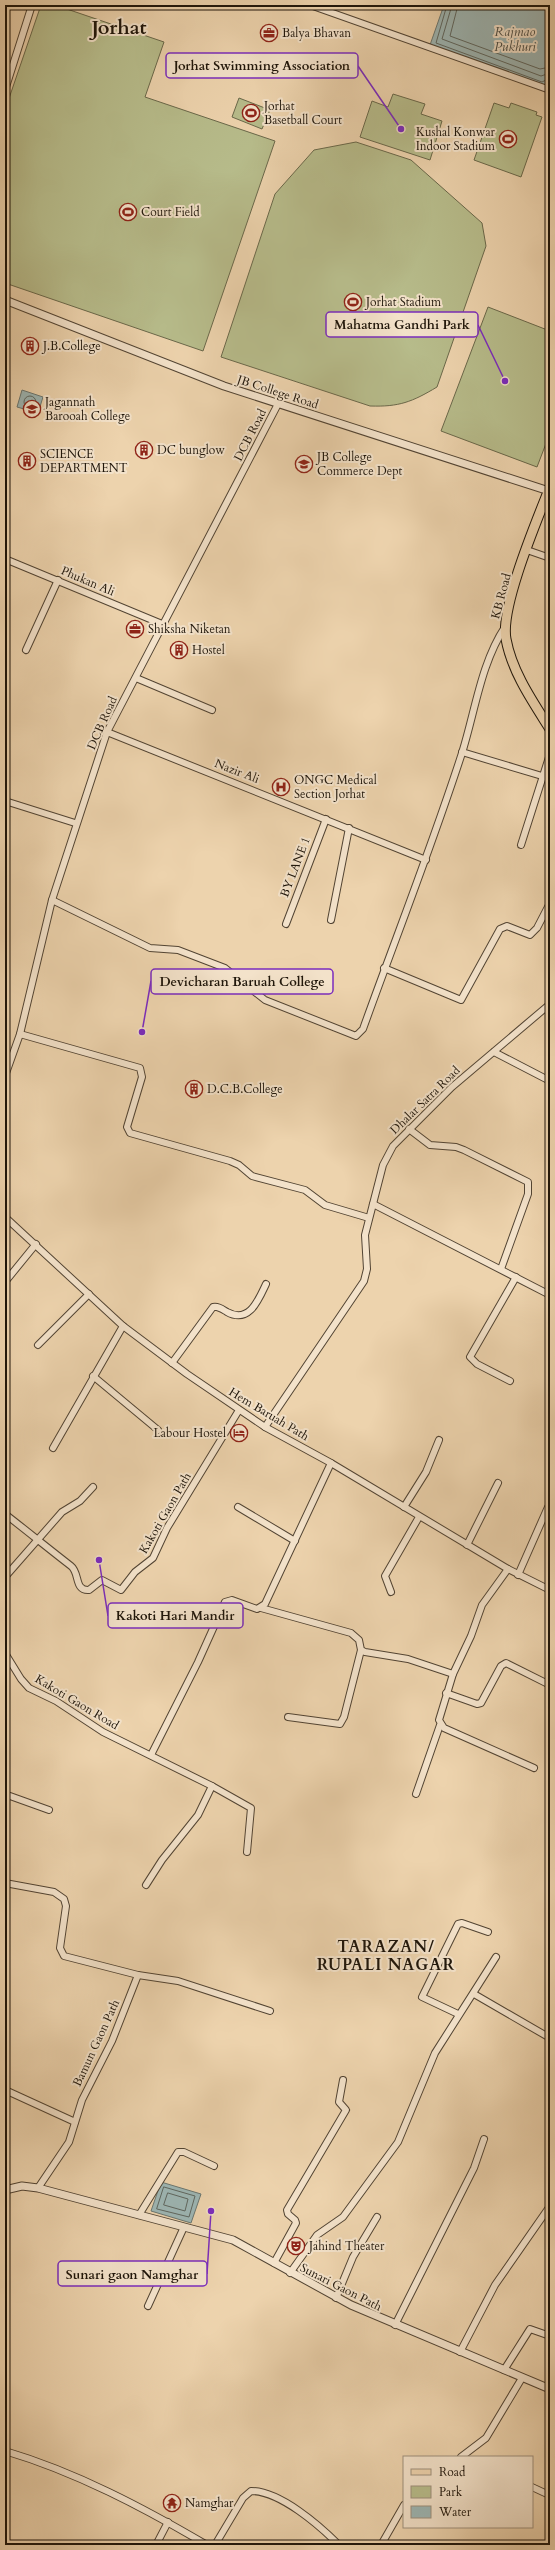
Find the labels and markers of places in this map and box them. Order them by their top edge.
office icon: Balya Bhavan [259,23,279,43]
place label: Balya Bhavan [282,25,351,41]
callout: Jorhat Swimming Association [166,53,358,78]
place label: Jorhat Basetball Court [262,98,342,128]
sports icon: Jorhat Basetball Court [241,103,261,123]
place label: Kushal Konwar Indoor Stadium [416,124,496,154]
sports icon: Kushal Konwar Indoor Stadium [498,129,518,149]
sports icon: Court Field [118,202,138,222]
place label: Court Field [141,204,200,220]
sports icon: Jorhat Stadium [343,292,363,312]
place label: Jorhat Stadium [364,294,442,310]
callout: Mahatma Gandhi Park [326,312,478,337]
building icon: J.B.College [20,336,40,356]
place label: J.B.College [41,338,101,354]
place label: Jagannath Barooah College [43,394,130,424]
school or university icon: Jagannath Barooah College [22,399,42,419]
building icon: DC bunglow [134,440,154,460]
place label: DC bunglow [157,442,225,458]
place label: SCIENCE DEPARTMENT [40,446,128,476]
place label: JB College Commerce Dept [315,449,403,479]
building icon: SCIENCE DEPARTMENT [17,451,37,471]
school or university icon: JB College Commerce Dept [294,454,314,474]
office icon: Shiksha Niketan [125,619,145,639]
place label: Shiksha Niketan [148,621,231,637]
building icon: Hostel [169,640,189,660]
place label: Hostel [192,642,225,658]
place label: ONGC Medical Section Jorhat [294,772,377,802]
hospital icon: ONGC Medical Section Jorhat [271,777,291,797]
callout: Devicharan Baruah College [151,969,333,994]
building icon: D.C.B.College [184,1079,204,1099]
place label: D.C.B.College [207,1081,283,1097]
hotel icon: Labour Hostel [229,1423,249,1443]
place label: Labour Hostel [154,1425,226,1441]
callout: Kakoti Hari Mandir [108,1603,243,1628]
theatre icon: Jahind Theater [286,2236,306,2256]
place label: Jahind Theater [307,2238,385,2254]
callout: Sunari gaon Namghar [58,2261,207,2286]
temple icon: Namghar [162,2493,182,2513]
place label: Namghar [185,2495,234,2511]

